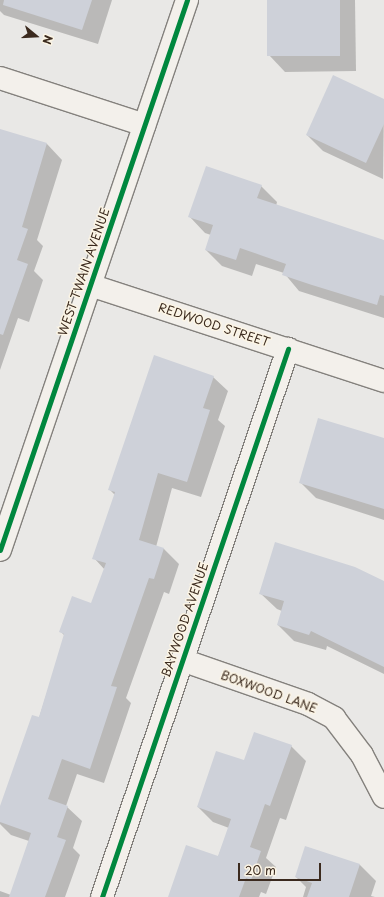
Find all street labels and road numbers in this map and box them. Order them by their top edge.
street label: WEST TWAIN AVENUE [55,206,113,338]
street label: REDWOOD STREET [156,300,272,350]
street label: BAYWOOD AVENUE [159,561,211,679]
street label: BOXWOOD LANE [219,668,319,716]

